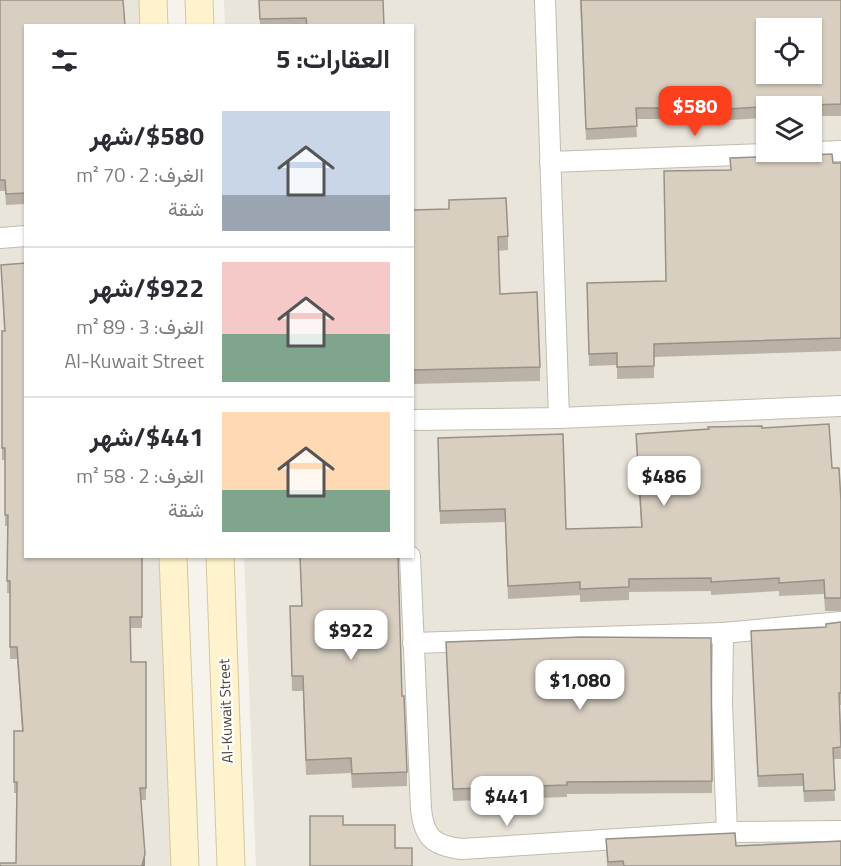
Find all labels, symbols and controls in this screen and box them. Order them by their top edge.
map controls [756,18,822,162]
button: locate [756,18,822,84]
text: العقارات: 5 [276,39,390,78]
icon: filters [48,44,81,77]
pin: $580 [659,86,731,137]
text: $580 [673,90,717,121]
button: layers [756,96,822,162]
text: $580/شهر [90,116,204,155]
icon: home [270,135,342,207]
text: الغرف: 2 · 70 m² [76,159,204,190]
text: شقة [168,193,204,224]
text: $922/شهر [90,268,204,307]
icon: home [270,286,342,358]
text: الغرف: 3 · 89 m² [76,311,204,342]
text: Al-Kuwait Street [64,345,204,376]
text: $441/شهر [90,417,204,456]
icon: home [270,436,342,508]
pin: $486 [628,456,700,507]
text: الغرف: 2 · 58 m² [76,460,204,491]
text: $486 [642,460,686,491]
text: شقة [168,494,204,525]
pin: $922 [315,610,387,661]
text: $922 [329,614,373,645]
street label: Al-Kuwait Street [212,658,239,764]
pin: $1,080 [531,660,629,711]
text: $1,080 [549,664,611,695]
pin: $441 [471,776,543,827]
text: $441 [485,780,529,811]

